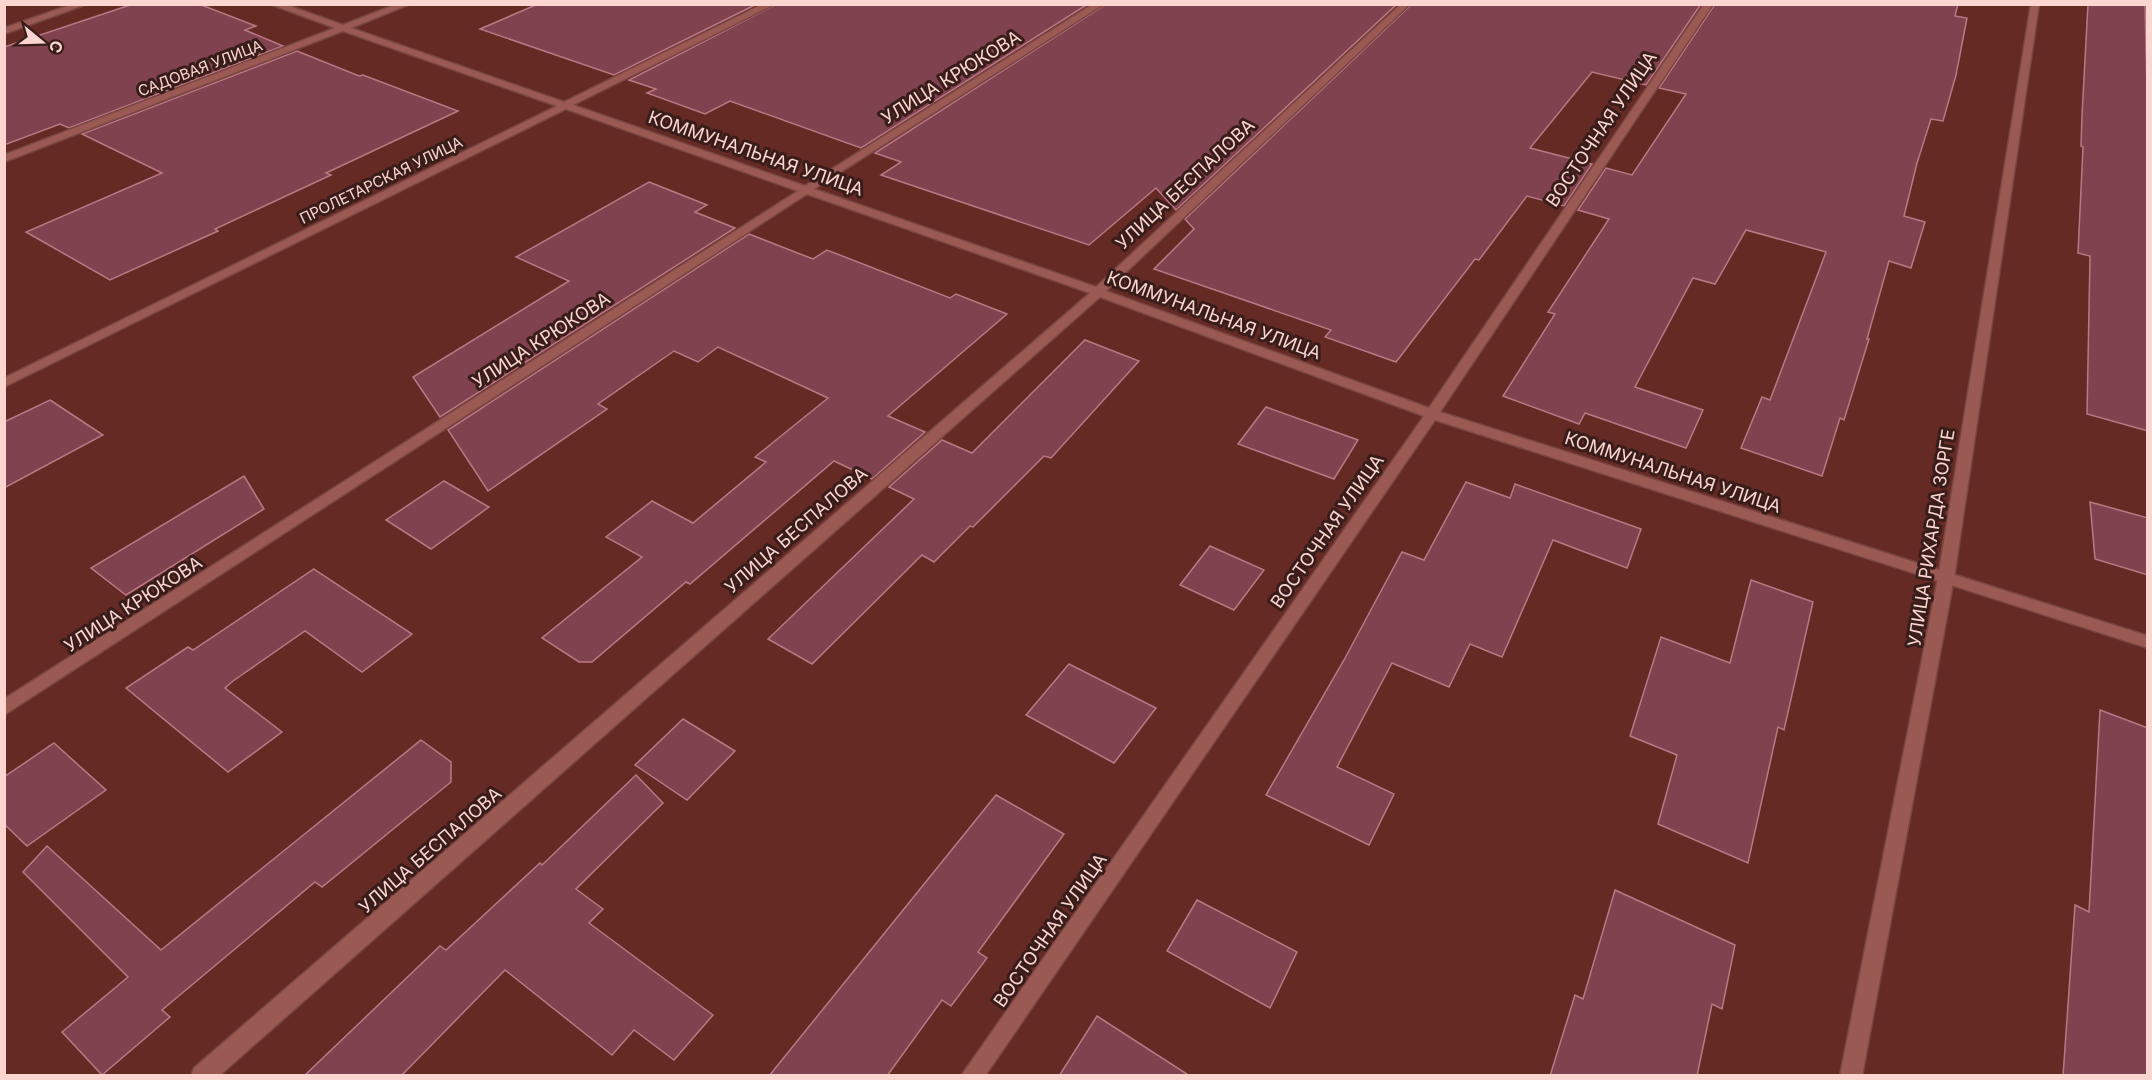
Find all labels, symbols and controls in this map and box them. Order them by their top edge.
north arrow [12,12,72,72]
street label: УЛИЦА КРЮКОВА [878,26,1024,128]
street label: САДОВАЯ УЛИЦА [135,35,265,101]
text: С [45,38,68,56]
street label: ВОСТОЧНАЯ УЛИЦА [1541,48,1661,210]
street label: КОММУНАЛЬНАЯ УЛИЦА [646,106,866,200]
street label: УЛИЦА БЕСПАЛОВА [1111,114,1259,254]
street label: ПРОЛЕТАРСКАЯ УЛИЦА [296,132,466,228]
street label: КОММУНАЛЬНАЯ УЛИЦА [1104,266,1324,364]
street label: УЛИЦА КРЮКОВА [468,288,614,392]
street label: КОММУНАЛЬНАЯ УЛИЦА [1562,427,1784,517]
street label: УЛИЦА РИХАРДА ЗОРГЕ [1903,428,1959,648]
street label: ВОСТОЧНАЯ УЛИЦА [1266,450,1388,612]
street label: УЛИЦА БЕСПАЛОВА [721,463,871,597]
street label: УЛИЦА КРЮКОВА [60,552,206,656]
street label: УЛИЦА БЕСПАЛОВА [355,783,505,917]
street label: ВОСТОЧНАЯ УЛИЦА [989,849,1111,1011]

